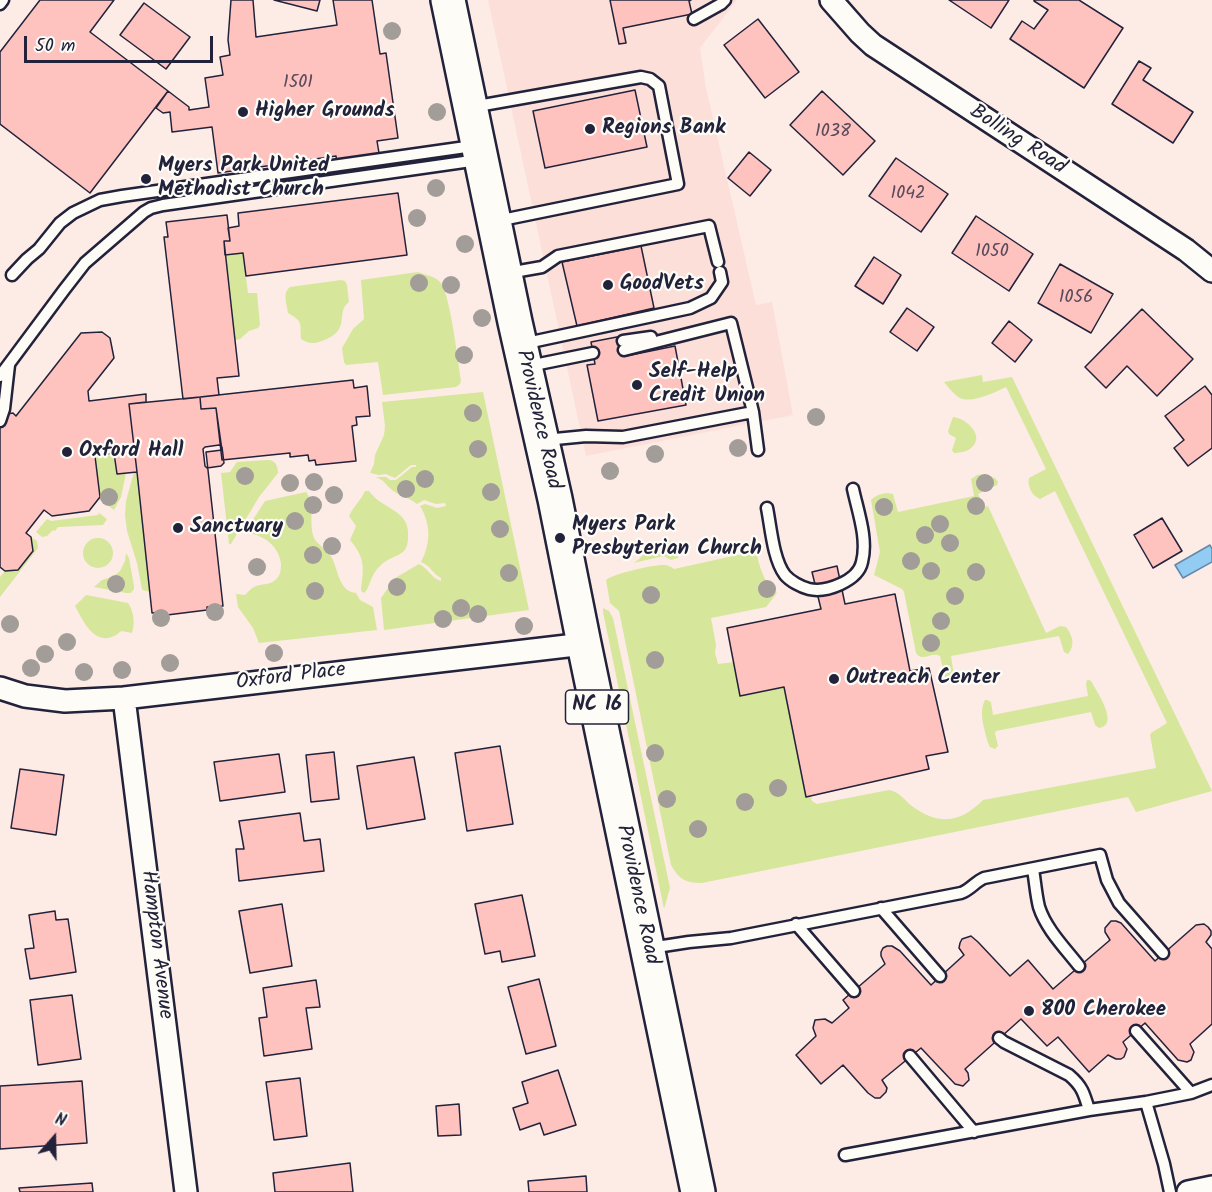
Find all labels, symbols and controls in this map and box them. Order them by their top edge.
scale bar [27,24,216,62]
text: 50 m [35,32,75,61]
house number: 1501 [283,73,313,95]
place label: Higher Grounds [255,99,395,125]
street label: Bolling Road [964,101,1070,181]
marker: Higher Grounds [236,105,250,119]
place label: Regions Bank [602,116,725,142]
marker: Regions Bank [583,122,597,136]
house number: 1038 [815,122,851,144]
place label: Myers Park United Methodist Church [158,154,329,204]
marker: Myers Park United Methodist Church [139,172,153,186]
house number: 1042 [890,184,926,206]
house number: 1050 [975,242,1009,264]
place label: GoodVets [620,272,704,298]
marker: GoodVets [601,278,615,292]
house number: 1056 [1059,288,1093,310]
street label: Providence Road [509,348,565,492]
place label: Self-Help Credit Union [649,360,765,410]
marker: Self-Help Credit Union [630,378,644,392]
place label: Oxford Hall [79,439,183,465]
marker: Oxford Hall [60,445,74,459]
place label: Myers Park Presbyterian Church [572,513,762,563]
place label: Sanctuary [190,515,283,541]
marker: Sanctuary [171,521,185,535]
marker: Myers Park Presbyterian Church [553,531,567,545]
street label: Oxford Place [235,659,347,697]
place label: Outreach Center [846,666,1000,692]
marker: Outreach Center [827,672,841,686]
road number: NC 16 [566,690,628,724]
street label: Providence Road [609,823,663,967]
street label: Hampton Avenue [133,869,177,1021]
place label: 800 Cherokee [1041,998,1166,1024]
marker: 800 Cherokee [1022,1004,1036,1018]
text: N [51,1107,69,1134]
north arrow [24,1108,84,1168]

